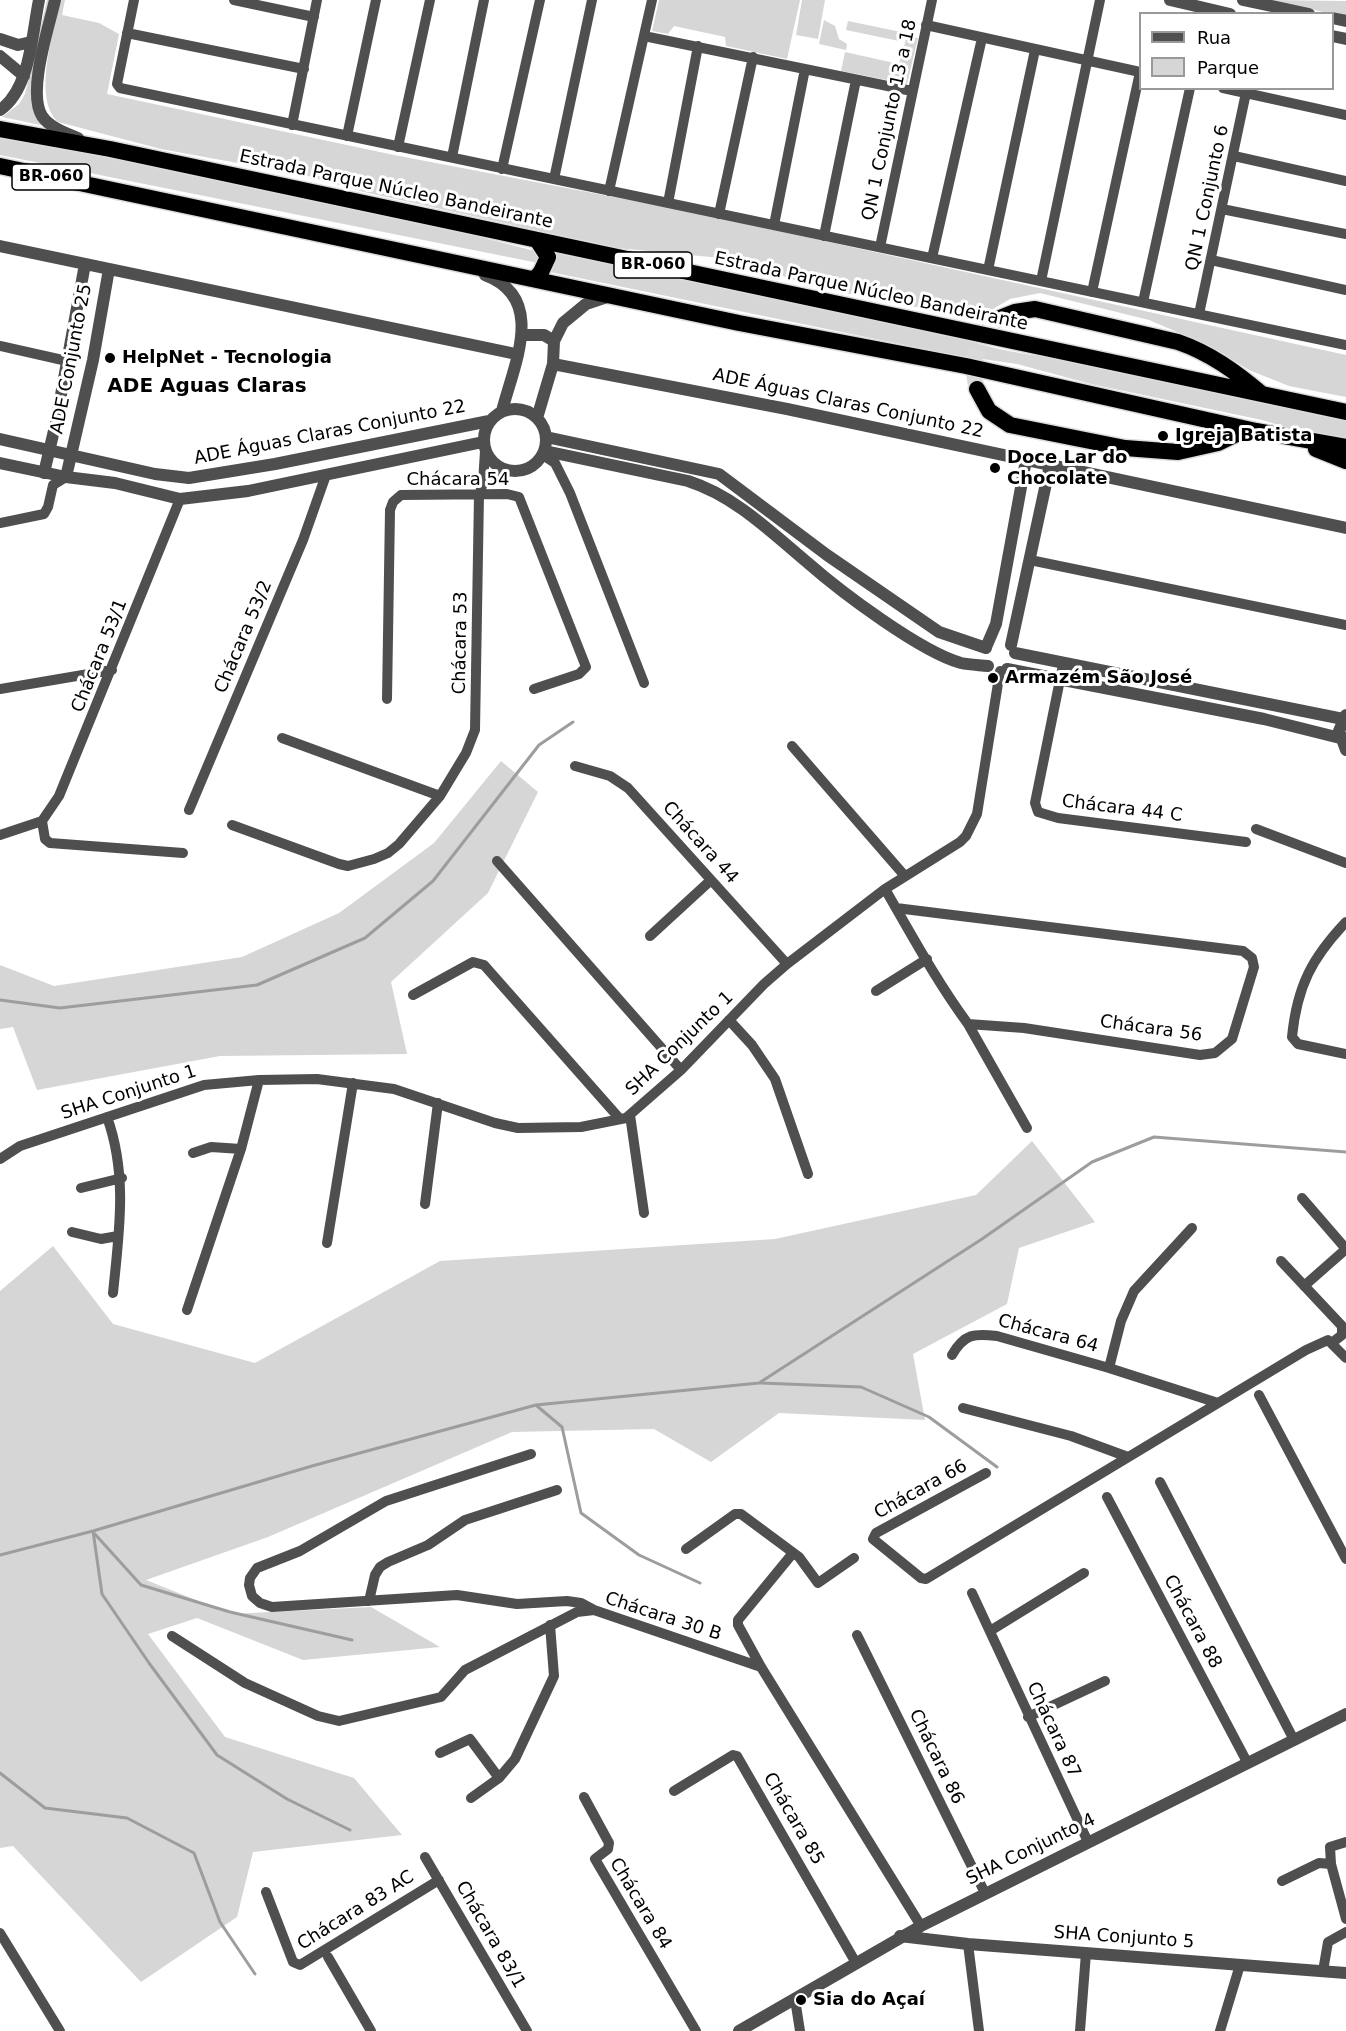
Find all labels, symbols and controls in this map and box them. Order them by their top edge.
legend [1139,12,1334,90]
street label: QN 1 Conjunto 13 a 18 [858,17,922,223]
text: Rua [1197,27,1231,48]
text: Parque [1197,57,1259,78]
street label: QN 1 Conjunto 6 [1182,123,1234,273]
street label: Estrada Parque Núcleo Bandeirante [237,146,555,234]
road number: BR-060 [12,164,90,190]
street label: Estrada Parque Núcleo Bandeirante [712,248,1030,336]
road number: BR-060 [614,252,692,278]
street label: ADE Conjunto 25 [47,282,97,436]
place label: HelpNet - Tecnologia [122,347,332,369]
marker: HelpNet - Tecnologia [103,351,117,365]
street label: ADE Águas Claras Conjunto 22 [711,365,985,443]
district label: ADE Aguas Claras [107,375,307,399]
street label: ADE Águas Claras Conjunto 22 [192,396,468,470]
place label: Igreja Batista [1175,425,1312,447]
marker: Igreja Batista [1156,429,1170,443]
place label: Doce Lar do Chocolate [1007,447,1127,490]
marker: Doce Lar do Chocolate [988,461,1002,475]
street label: Chácara 54 [407,469,509,491]
street label: Chácara 53/2 [211,577,277,697]
street label: Chácara 53 [449,591,473,695]
street label: Chácara 53/1 [67,596,133,716]
place label: Armazém São José [1005,667,1192,689]
marker: Armazém São José [986,671,1000,685]
street label: Chácara 44 C [1060,791,1184,827]
street label: Chácara 44 [658,798,742,888]
street label: SHA Conjunto 1 [622,987,738,1101]
street label: Chácara 56 [1099,1011,1203,1047]
street label: SHA Conjunto 1 [59,1061,199,1125]
street label: Chácara 64 [995,1310,1101,1358]
street label: Chácara 66 [871,1456,971,1524]
street label: Chácara 88 [1158,1571,1226,1673]
street label: Chácara 30 B [602,1588,724,1646]
street label: Chácara 87 [1021,1679,1085,1781]
street label: Chácara 86 [904,1706,968,1808]
street label: Chácara 85 [758,1769,828,1869]
street label: SHA Conjunto 4 [963,1809,1099,1891]
street label: Chácara 84 [604,1854,676,1954]
street label: Chácara 83 AC [294,1867,418,1955]
street label: Chácara 83/1 [451,1877,529,1993]
street label: SHA Conjunto 5 [1053,1922,1195,1954]
place label: Sia do Açaí [813,1989,925,2011]
marker: Sia do Açaí [794,1993,808,2007]

